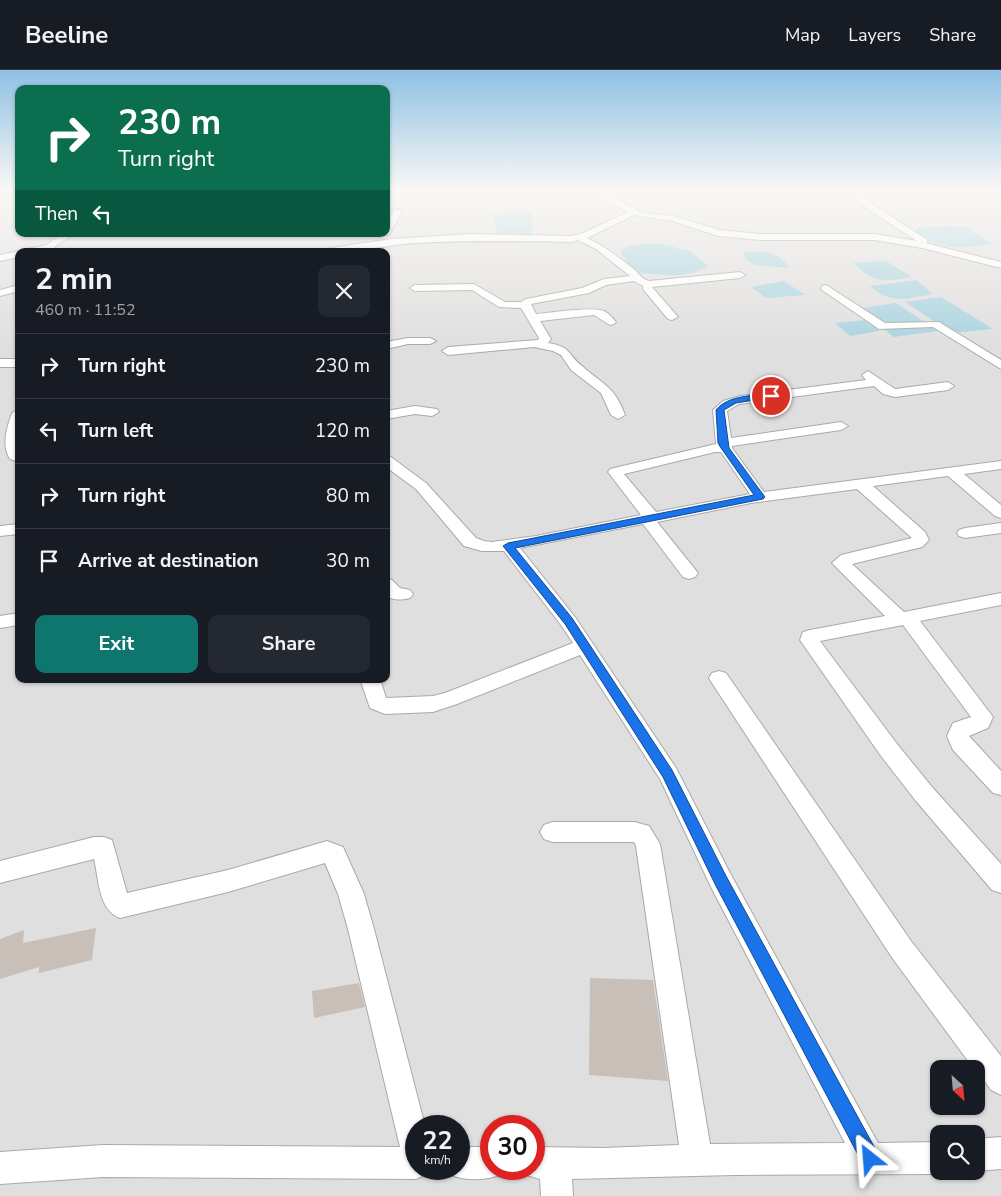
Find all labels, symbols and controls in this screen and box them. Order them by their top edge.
text: Beeline [25,19,108,51]
text: Map [785,23,820,47]
text: Layers [848,23,901,47]
text: Share [929,23,976,47]
text: 230 m [118,99,221,146]
icon: right [35,105,100,170]
text: Turn right [118,144,214,174]
icon: left [88,200,116,228]
text: Then [35,201,78,227]
text: 2 min [35,259,113,300]
button: close [318,265,370,317]
text: 460 m · 11:52 [35,299,136,321]
icon: right [35,352,63,380]
text: Turn right [78,353,165,379]
text: 230 m [315,353,370,379]
pin [750,375,792,417]
icon: arrive [757,382,785,410]
icon: left [35,417,63,445]
text: Turn left [78,418,153,444]
text: 120 m [315,418,370,444]
icon: right [35,482,63,510]
text: Turn right [78,483,165,509]
text: 80 m [326,483,370,509]
icon: arrive [35,547,63,575]
text: Arrive at destination [78,548,259,574]
text: 30 m [326,548,370,574]
button: Exit [35,615,198,673]
button: Share [208,615,370,673]
north arrow [930,1060,985,1115]
map controls [930,1060,985,1180]
speed limit sign: 30 [480,1115,545,1180]
text: 22 [422,1124,453,1158]
button: search [930,1125,985,1180]
position arrow [843,1132,895,1184]
text: km/h [424,1152,451,1168]

